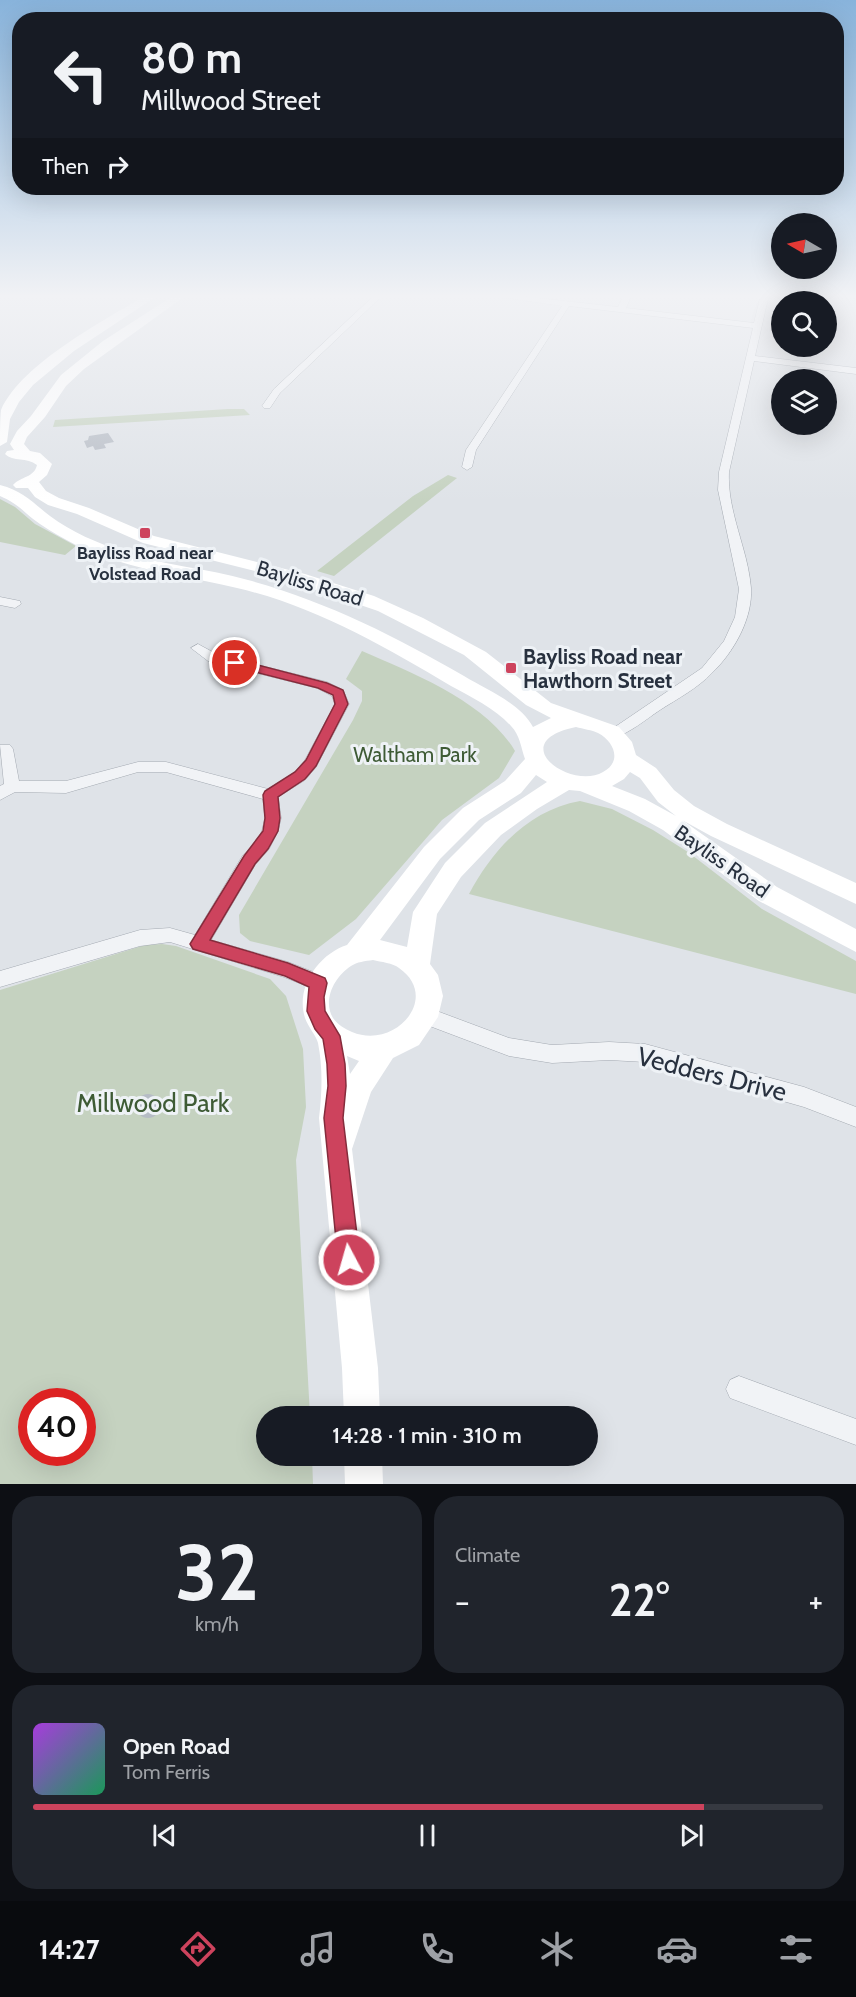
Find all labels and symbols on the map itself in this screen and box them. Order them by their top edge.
north arrow [771,213,837,279]
marker: Bayliss Road near Volstead Road [138,526,152,540]
place label: Bayliss Road near Volstead Road [77,542,213,585]
street label: Bayliss Road [254,555,366,611]
pin [209,637,260,688]
place label: Bayliss Road near Hawthorn Street [523,644,682,693]
marker: Bayliss Road near Hawthorn Street [504,661,518,675]
park label: Waltham Park [353,742,477,767]
street label: Bayliss Road [670,819,774,903]
street label: Vedders Drive [634,1040,790,1108]
park label: Millwood Park [77,1087,230,1119]
position arrow [317,1228,381,1292]
speed limit sign: 40 [18,1388,96,1466]

